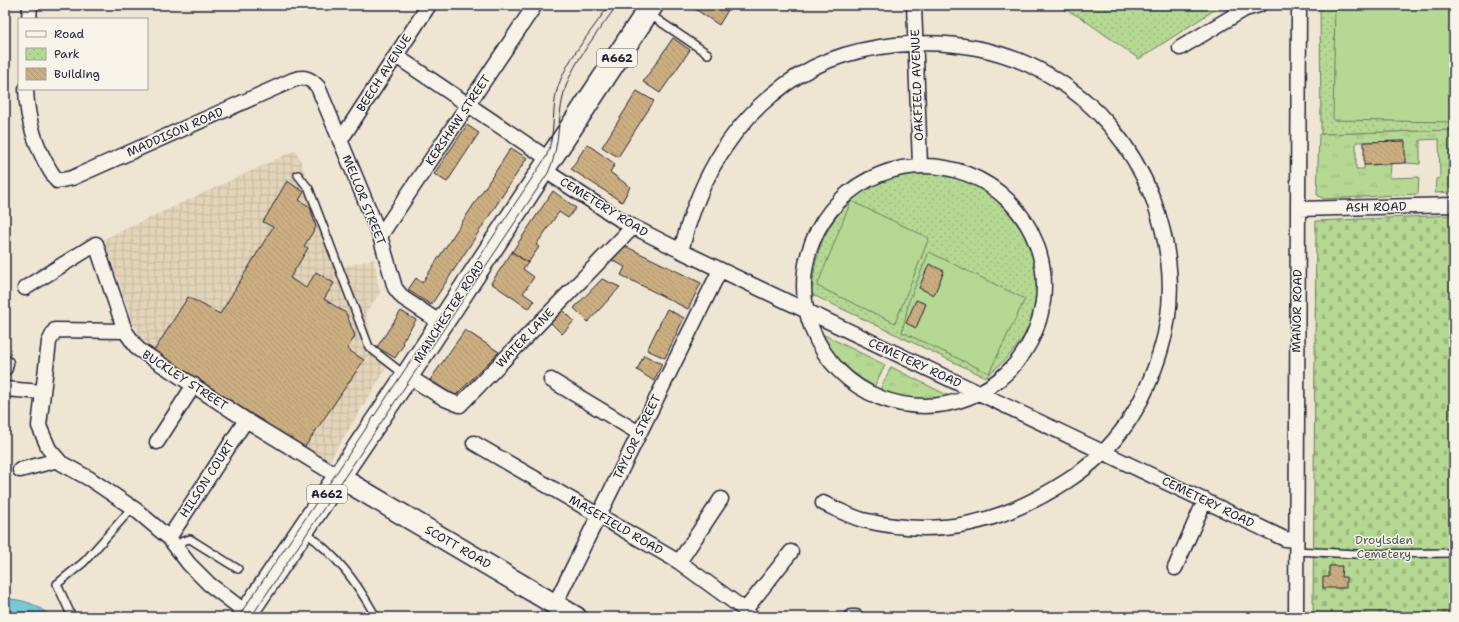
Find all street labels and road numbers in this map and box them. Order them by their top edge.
street label: OAKFIELD AVENUE [907,29,927,141]
street label: BEECH AVENUE [353,31,415,115]
road number: A662 [597,49,637,67]
street label: KERSHAW STREET [422,71,495,168]
street label: MADDISON ROAD [124,103,226,160]
street label: MELLOR STREET [339,153,390,248]
street label: CEMETERY ROAD [557,173,651,241]
street label: ASH ROAD [1345,198,1407,216]
street label: MANCHESTER ROAD [410,258,488,366]
street label: MANOR ROAD [1288,269,1306,353]
street label: WATER LANE [492,305,558,371]
street label: CEMETERY ROAD [866,334,964,392]
street label: BUCKLEY STREET [139,346,231,414]
street label: TAYLOR STREET [610,391,665,482]
street label: HILSON COURT [176,437,238,521]
street label: CEMETERY ROAD [1159,473,1257,531]
road number: A662 [307,485,347,503]
street label: MASEFIELD ROAD [566,492,666,558]
street label: SCOTT ROAD [422,522,494,572]

